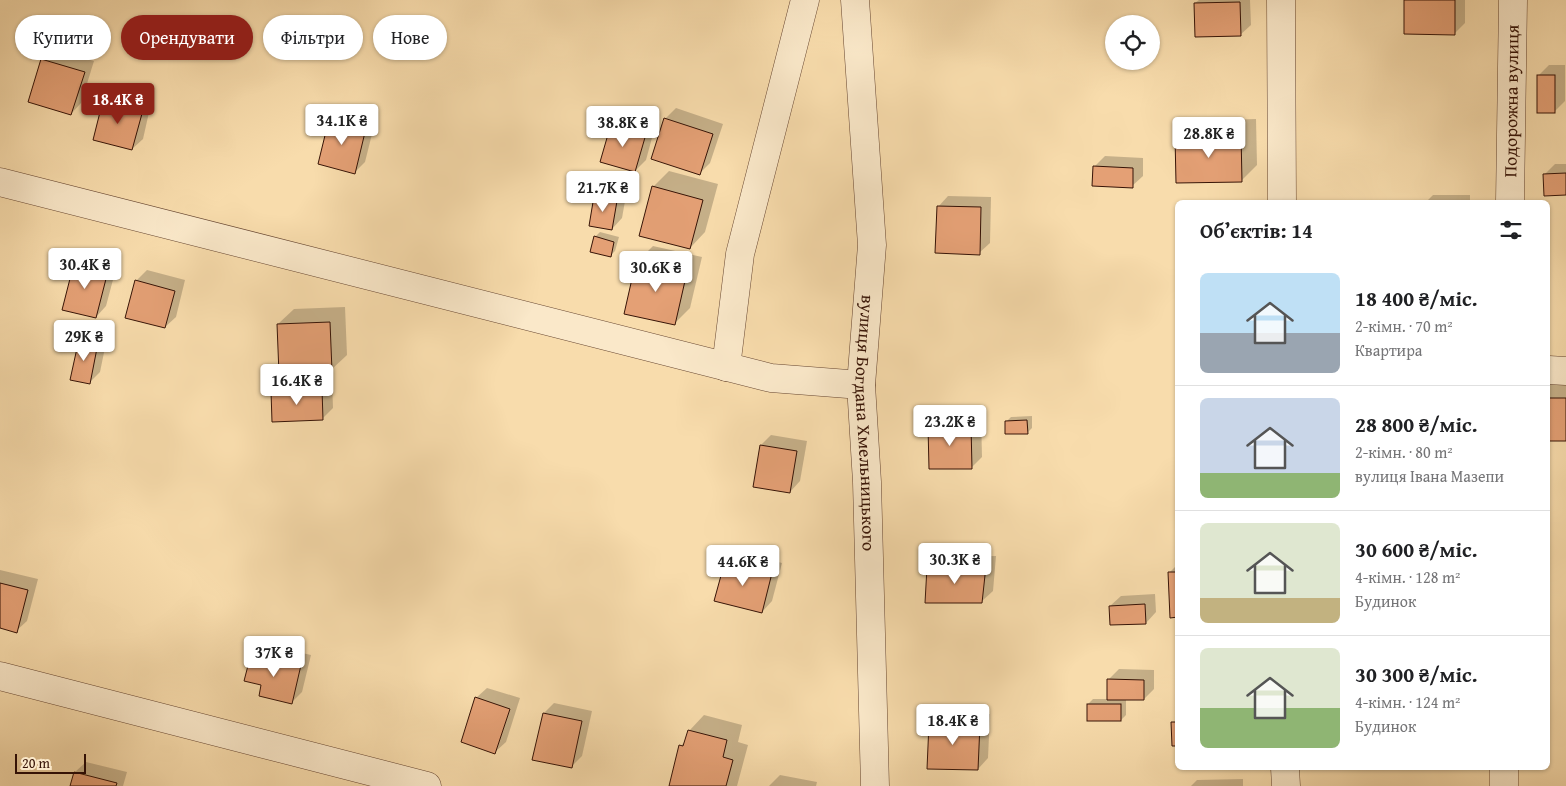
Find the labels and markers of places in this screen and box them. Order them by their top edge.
pin: 18.4K ₴ [72,82,164,125]
pin: 34.1K ₴ [296,104,388,146]
pin: 38.8K ₴ [577,106,669,148]
pin: 28.8K ₴ [1163,116,1255,159]
pin: 21.7K ₴ [557,170,649,213]
pin: 30.4K ₴ [39,248,131,290]
pin: 30.6K ₴ [610,250,702,293]
pin: 29K ₴ [49,320,119,362]
pin: 16.4K ₴ [251,364,343,406]
pin: 23.2K ₴ [904,404,996,447]
pin: 30.3K ₴ [909,542,1001,585]
pin: 44.6K ₴ [697,544,789,587]
pin: 37K ₴ [239,636,309,678]
pin: 18.4K ₴ [907,704,999,746]

